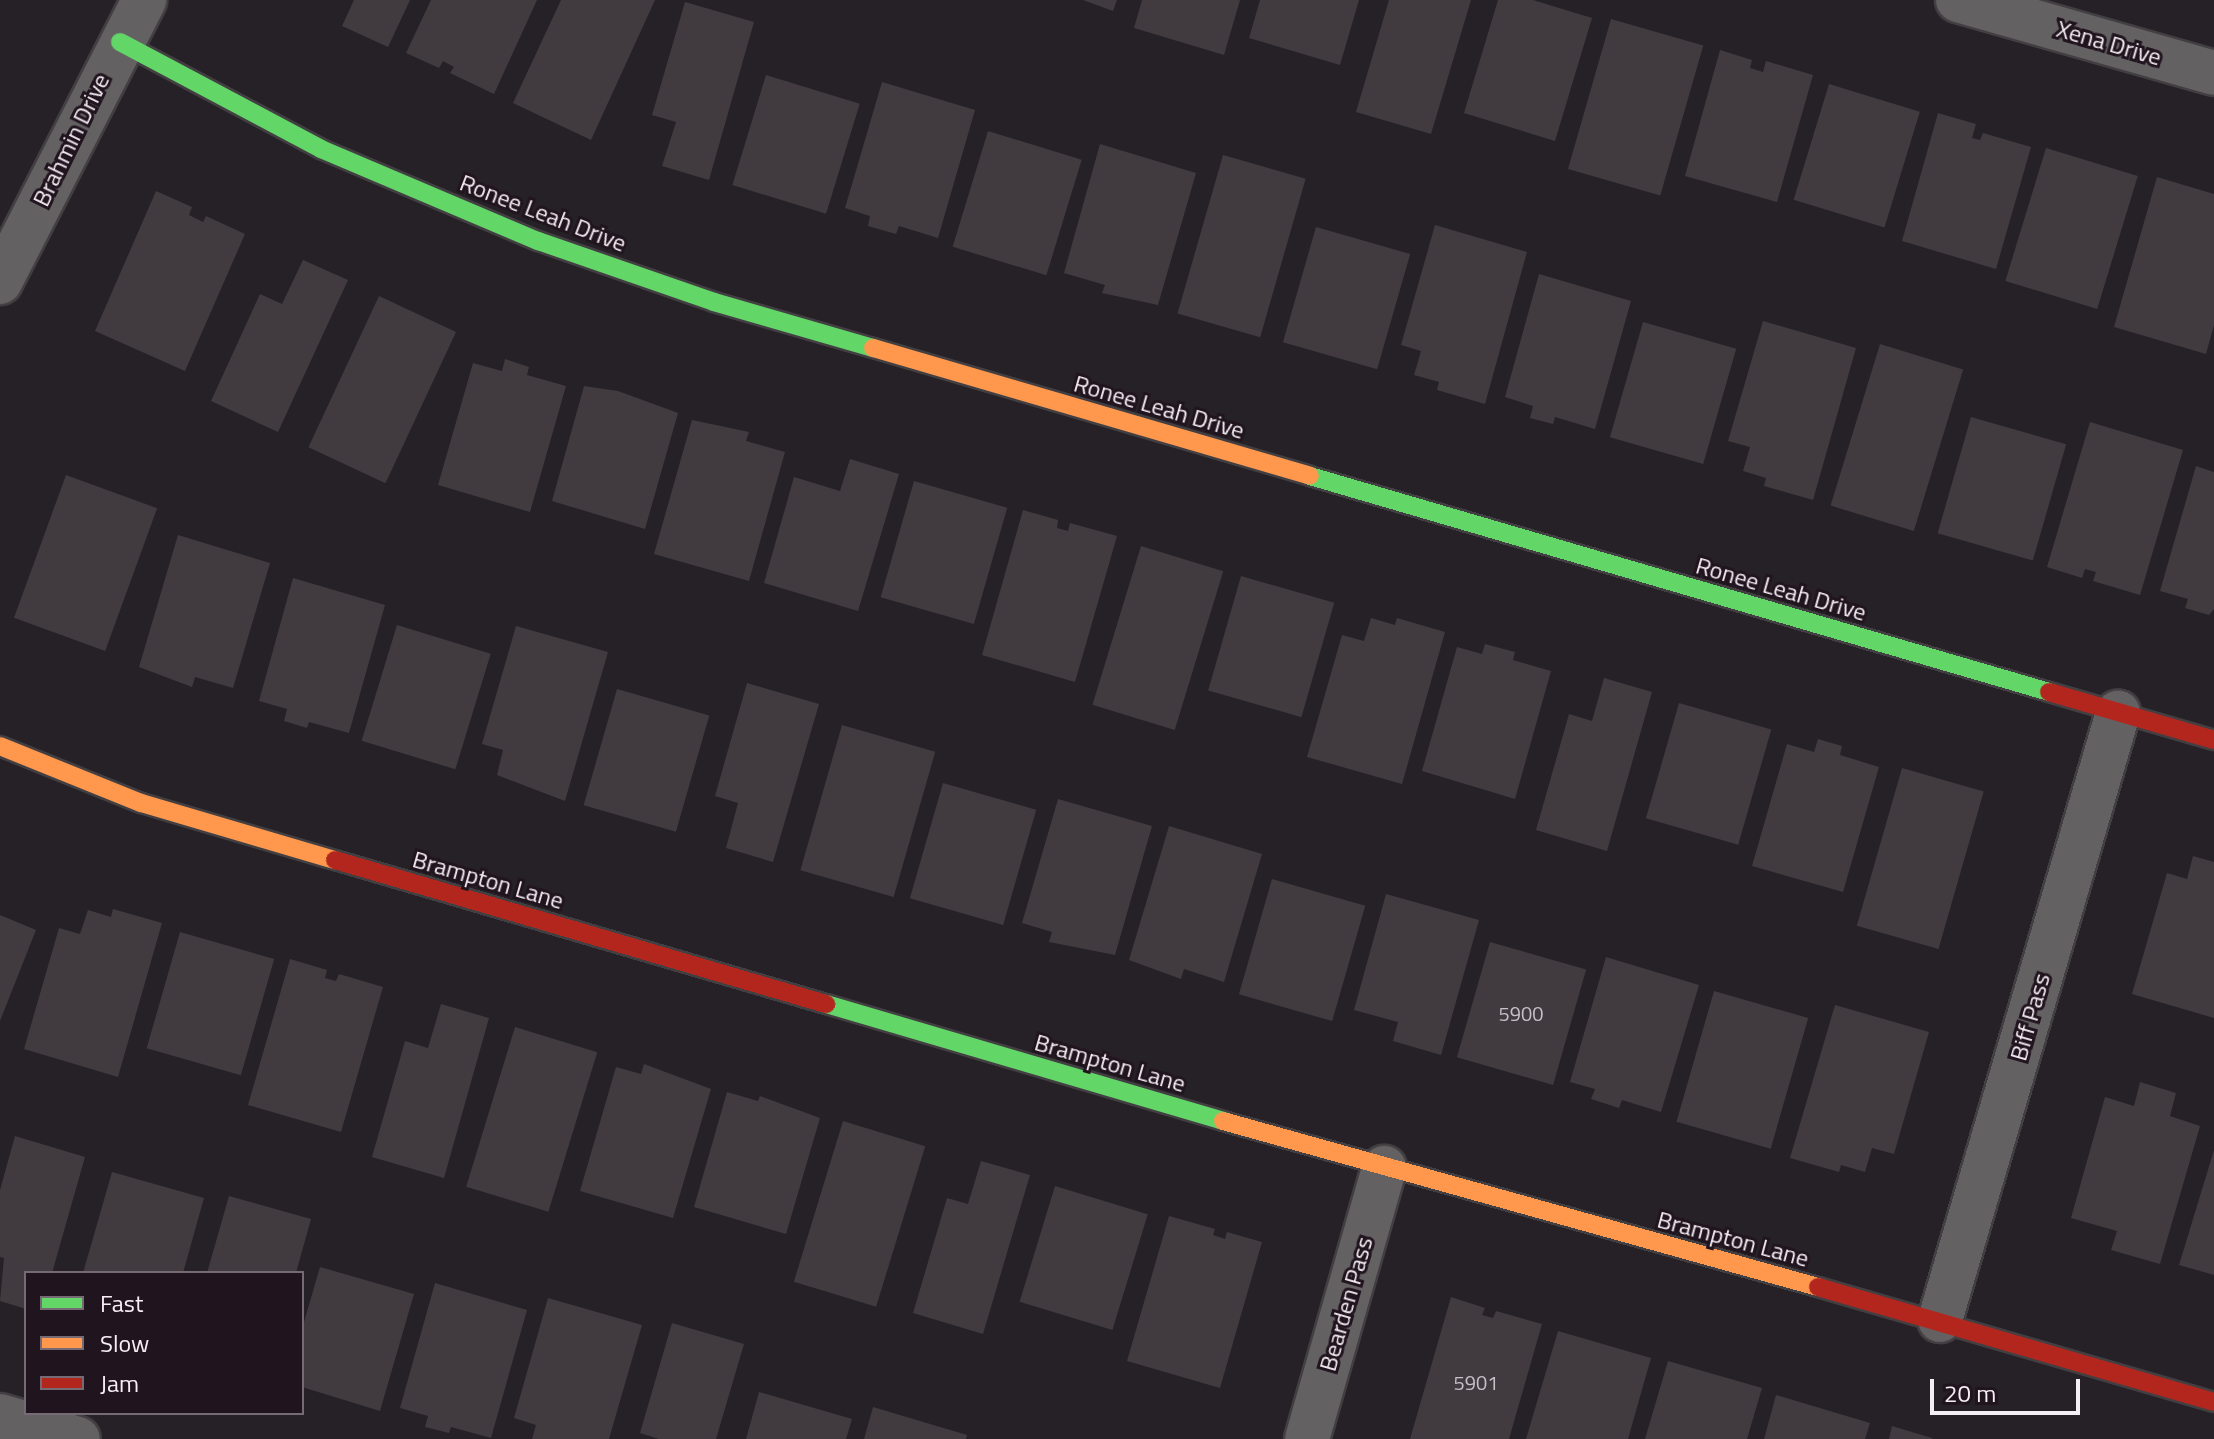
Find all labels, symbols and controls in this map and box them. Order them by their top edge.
street label: Xena Drive [2053,14,2165,72]
street label: Brahmin Drive [26,69,116,211]
street label: Ronee Leah Drive [456,168,630,258]
street label: Ronee Leah Drive [1071,369,1247,445]
street label: Ronee Leah Drive [1693,551,1869,627]
street label: Brampton Lane [409,845,567,915]
street label: Biff Pass [2004,970,2056,1064]
house number: 5900 [1499,1001,1543,1025]
street label: Brampton Lane [1031,1028,1189,1098]
street label: Brampton Lane [1654,1205,1812,1273]
street label: Bearden Pass [1313,1234,1379,1374]
legend [24,1271,304,1415]
text: Fast [100,1285,143,1321]
text: Slow [100,1325,149,1361]
scale bar [1934,1363,2084,1413]
text: Jam [100,1365,139,1401]
house number: 5901 [1454,1370,1498,1394]
text: 20 m [1944,1375,1996,1411]

